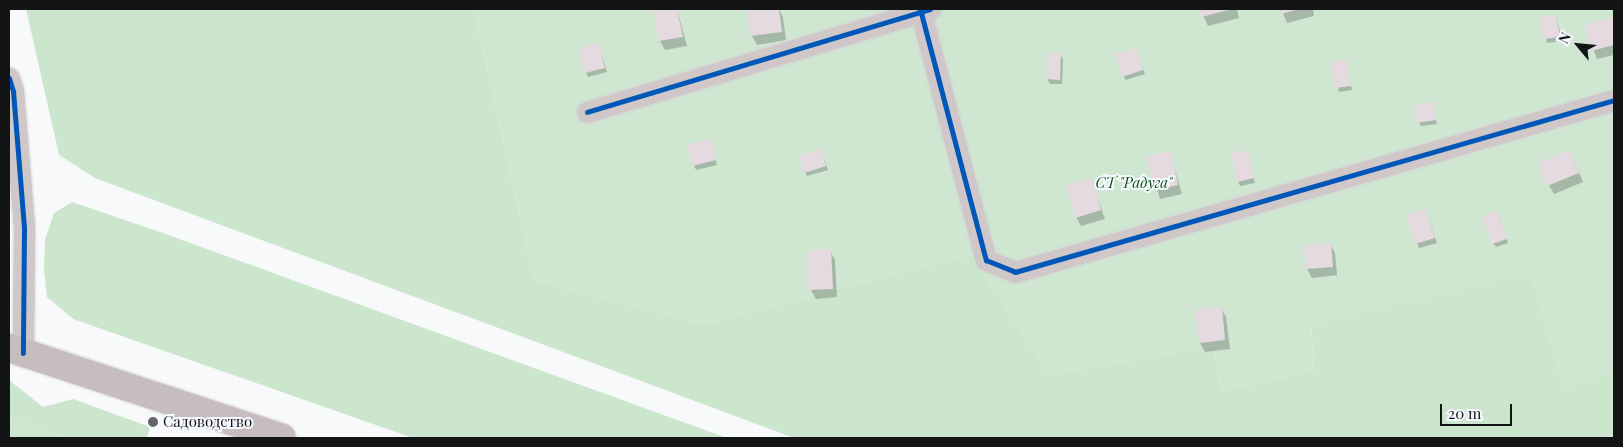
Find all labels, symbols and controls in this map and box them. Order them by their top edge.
north arrow [1553,20,1603,70]
text: N [1554,29,1575,47]
park label: СТ "Радуга" [1096,174,1172,192]
scale bar [1443,394,1516,426]
text: 20 m [1448,403,1481,423]
place label: Садоводство [163,413,252,431]
marker: Садоводство [147,416,159,428]

